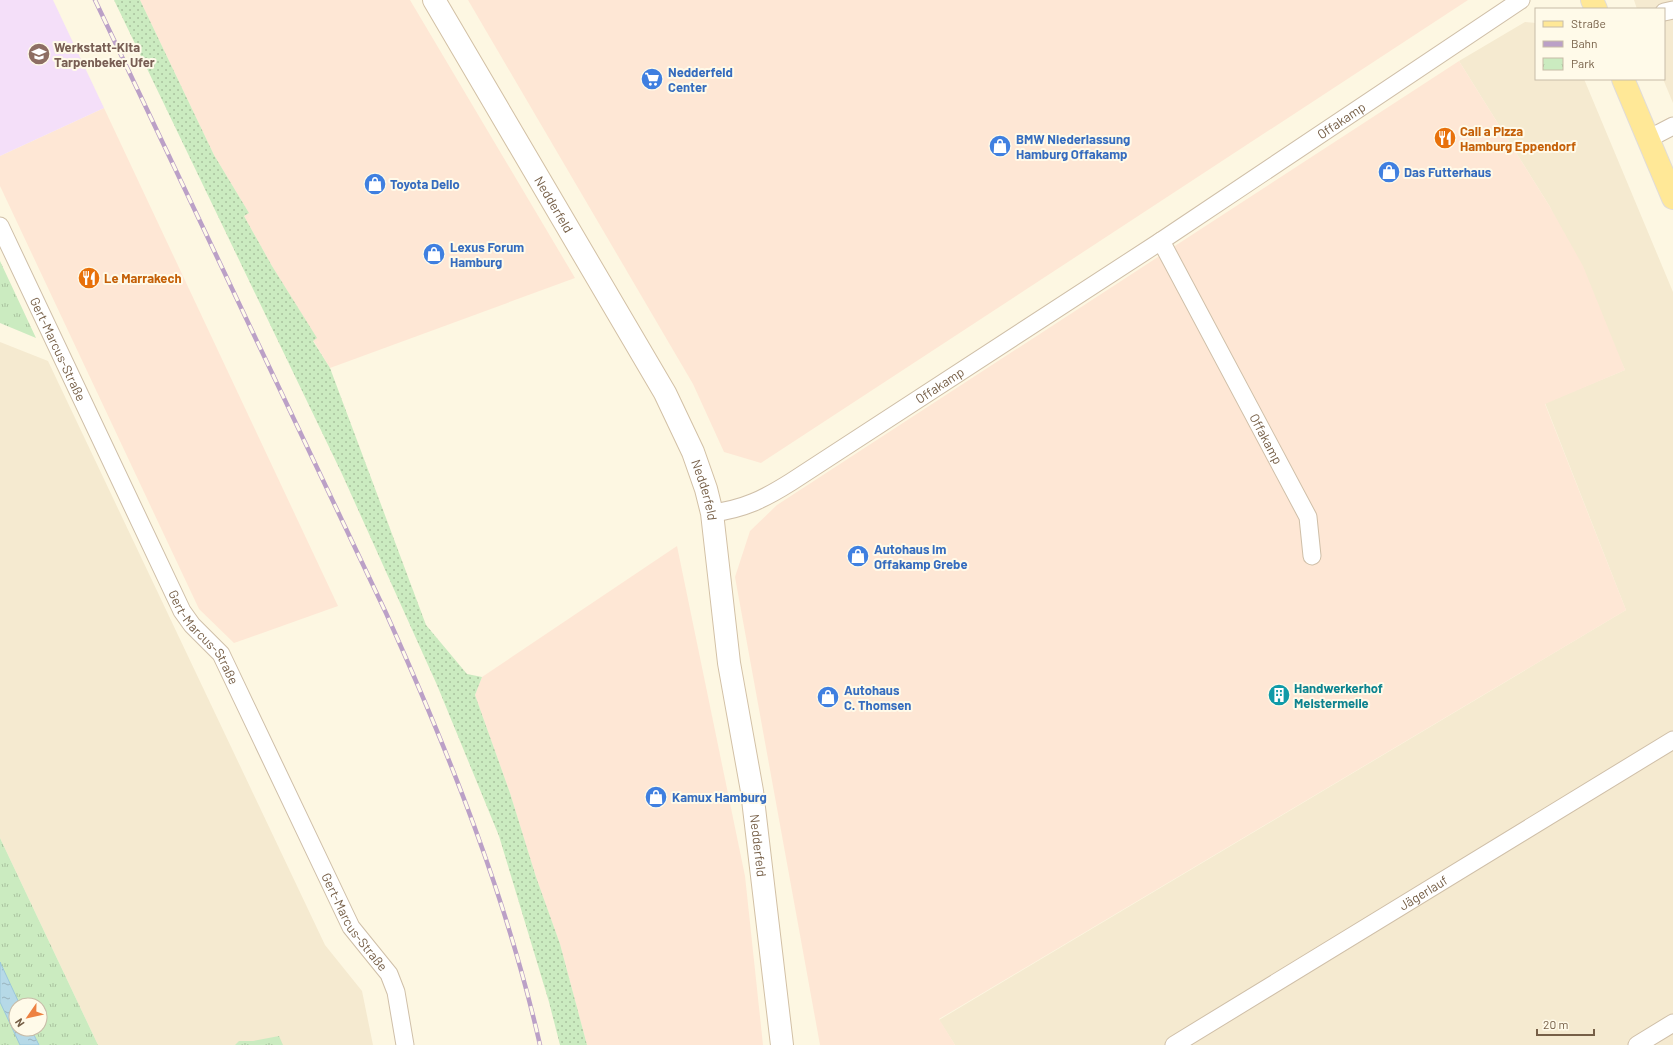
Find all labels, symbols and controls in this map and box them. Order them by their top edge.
legend [1535,8,1665,80]
text: Straße [1571,16,1606,30]
text: Bahn [1571,36,1598,50]
place label: Werkstatt-Kita Tarpenbeker Ufer [54,39,155,70]
school or university icon: Werkstatt-Kita Tarpenbeker Ufer [26,41,52,67]
text: Park [1571,56,1595,70]
place label: Nedderfeld Center [668,64,733,95]
supermarket icon: Nedderfeld Center [639,66,665,92]
street label: Offakamp [1314,99,1368,142]
place label: Call a Pizza Hamburg Eppendorf [1460,123,1576,154]
restaurant icon: Call a Pizza Hamburg Eppendorf [1432,125,1458,151]
place label: BMW Niederlassung Hamburg Offakamp [1016,131,1130,162]
shop icon: BMW Niederlassung Hamburg Offakamp [987,133,1013,159]
shop icon: Das Futterhaus [1376,159,1402,185]
place label: Das Futterhaus [1404,164,1492,180]
shop icon: Toyota Dello [362,171,388,197]
street label: Nedderfeld [531,173,577,235]
place label: Toyota Dello [390,176,460,192]
place label: Lexus Forum Hamburg [450,239,524,270]
shop icon: Lexus Forum Hamburg [421,241,447,267]
restaurant icon: Le Marrakech [76,265,102,291]
place label: Le Marrakech [104,270,182,286]
street label: Gert-Marcus-Straße [27,294,90,404]
street label: Offakamp [912,364,967,407]
street label: Offakamp [1246,411,1286,467]
street label: Nedderfeld [688,457,721,521]
place label: Autohaus im Offakamp Grebe [874,541,968,572]
shop icon: Autohaus im Offakamp Grebe [845,543,871,569]
street label: Gert-Marcus-Straße [165,587,242,687]
place label: Handwerkerhof Meistermeile [1294,680,1383,711]
place label: Autohaus C. Thomsen [844,682,911,713]
building icon: Handwerkerhof Meistermeile [1266,682,1292,708]
shop icon: Autohaus C. Thomsen [815,684,841,710]
shop icon: Kamux Hamburg [643,784,669,810]
place label: Kamux Hamburg [672,789,767,805]
street label: Nedderfeld [747,813,770,878]
street label: Gert-Marcus-Straße [318,870,391,974]
street label: Jägerlauf [1396,872,1451,914]
north arrow [8,997,48,1037]
scale bar [1537,1011,1594,1037]
text: N [12,1016,27,1030]
text: 20 m [1543,1017,1569,1031]

